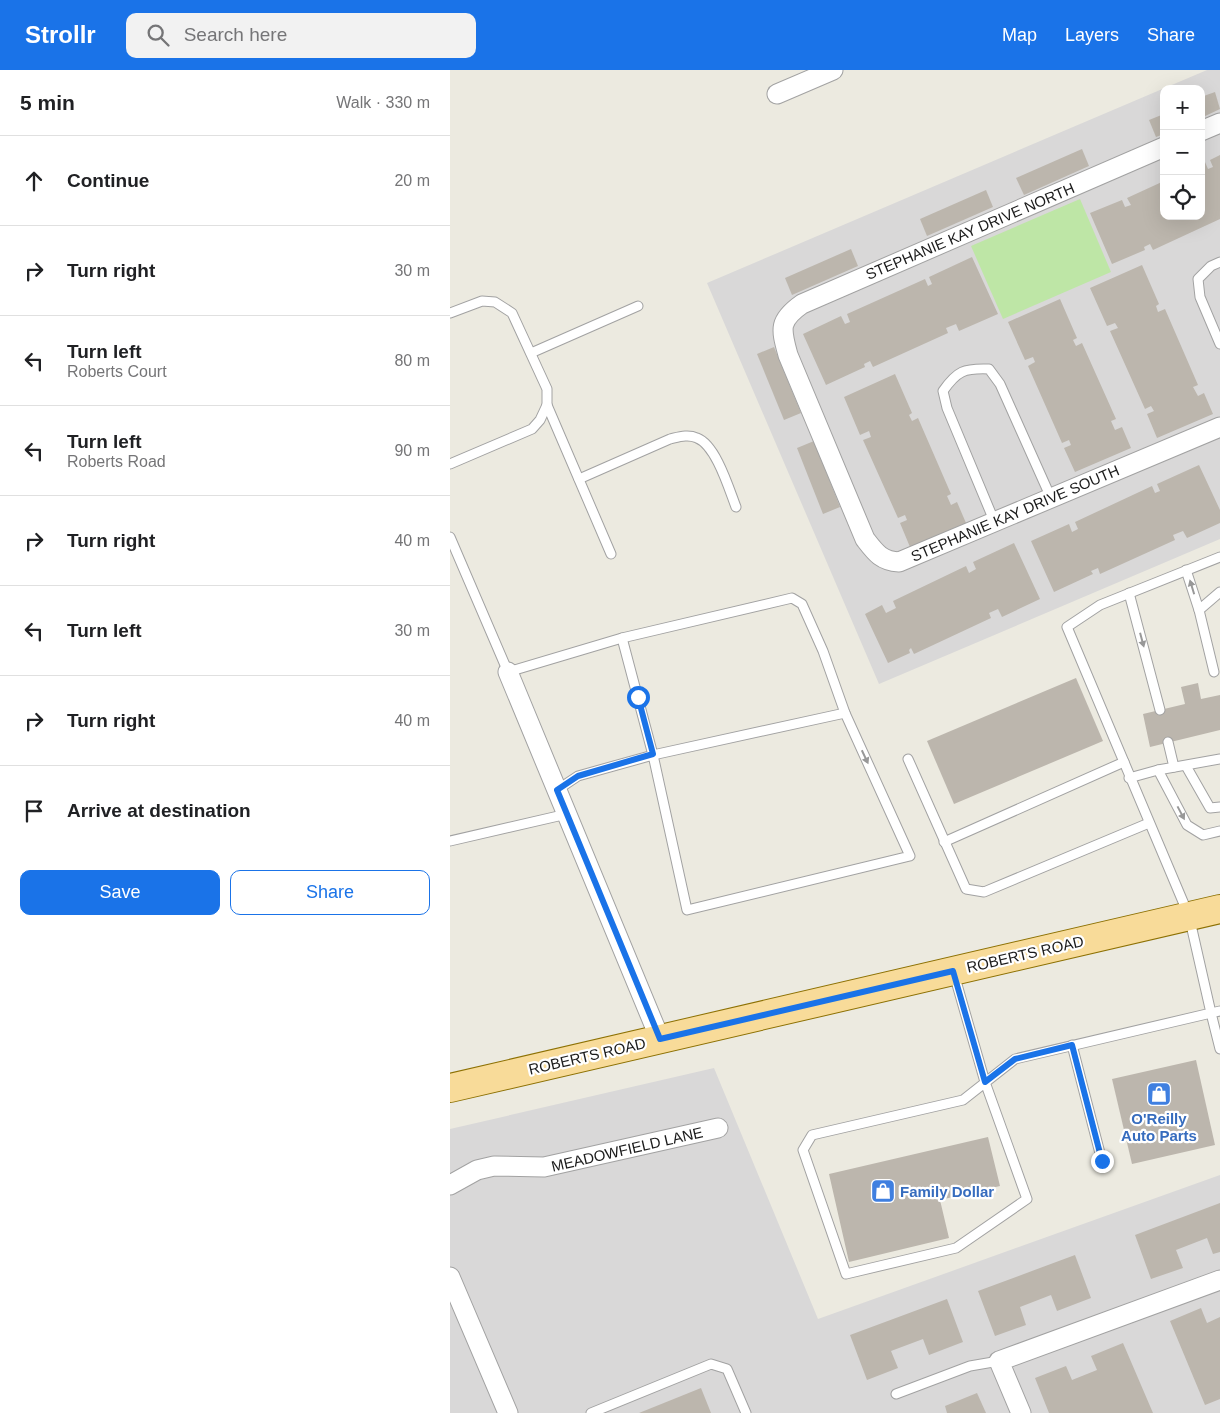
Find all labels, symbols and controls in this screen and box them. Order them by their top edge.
search box [126,13,476,58]
text: Strollr [25,21,96,48]
icon: search [144,21,172,49]
text: Search here [184,24,287,45]
text: Map [1002,25,1037,45]
text: Layers [1065,25,1119,45]
text: Share [1147,25,1195,45]
map controls [1160,85,1205,220]
button: + [1160,85,1205,130]
text: 5 min [20,91,75,114]
text: Walk · 330 m [336,94,430,111]
button: − [1160,130,1205,175]
icon: ahead [20,167,48,195]
text: Continue [67,170,149,191]
text: 20 m [394,172,430,189]
button: locate [1160,175,1205,220]
street label: STEPHANIE KAY DRIVE NORTH [863,179,1077,283]
icon: right [20,257,48,285]
text: Turn right [67,260,155,281]
text: 30 m [394,262,430,279]
text: Turn left [67,341,142,362]
icon: left [20,347,48,375]
text: 80 m [394,352,430,369]
text: Roberts Court [67,363,167,380]
text: Turn left [67,431,142,452]
icon: left [20,437,48,465]
text: 90 m [394,442,430,459]
text: Roberts Road [67,453,166,470]
street label: STEPHANIE KAY DRIVE SOUTH [908,461,1122,565]
icon: right [20,527,48,555]
text: Turn right [67,530,155,551]
text: 40 m [394,532,430,549]
one-way arrow [1188,579,1196,594]
icon: left [20,617,48,645]
text: Turn left [67,620,142,641]
text: 30 m [394,622,430,639]
one-way arrow [1138,633,1146,648]
route start [627,686,650,709]
icon: right [20,707,48,735]
text: Turn right [67,710,155,731]
text: 40 m [394,712,430,729]
one-way arrow [861,750,869,764]
icon: arrive [20,797,48,825]
text: Arrive at destination [67,800,251,821]
one-way arrow [1177,805,1185,820]
button: Save [20,870,220,915]
button: Share [230,870,430,915]
street label: ROBERTS ROAD [965,932,1085,976]
street label: ROBERTS ROAD [527,1034,647,1078]
shop icon: O'Reilly Auto Parts [1146,1081,1172,1107]
place label: O'Reilly Auto Parts [1121,1110,1197,1144]
street label: MEADOWFIELD LANE [550,1123,704,1175]
route end [1091,1150,1114,1173]
shop icon: Family Dollar [870,1178,896,1204]
place label: Family Dollar [900,1183,994,1200]

